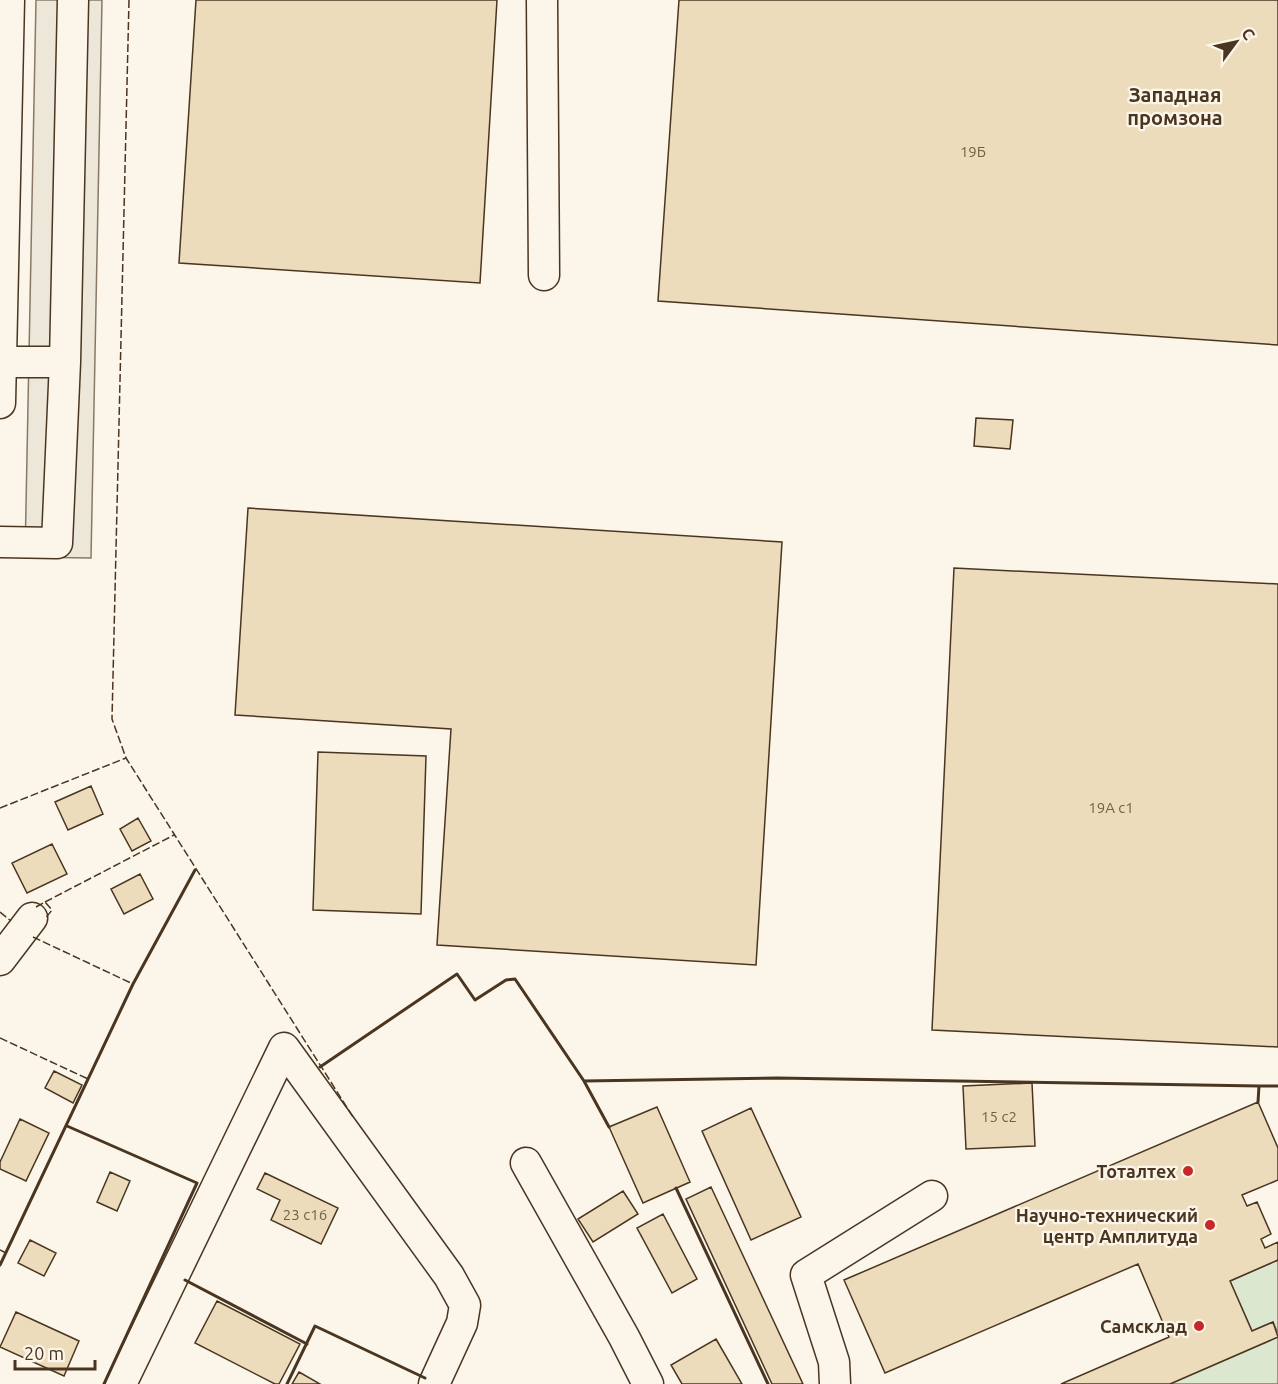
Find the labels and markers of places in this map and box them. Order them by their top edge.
place label: Тоталтех [1097,1161,1176,1181]
marker: Тоталтех [1181,1164,1195,1178]
place label: Научно-технический центр Амплитуда [1016,1205,1198,1246]
marker: Научно-технический центр Амплитуда [1203,1218,1217,1232]
place label: Самсклад [1100,1316,1187,1336]
marker: Самсклад [1192,1319,1206,1333]

